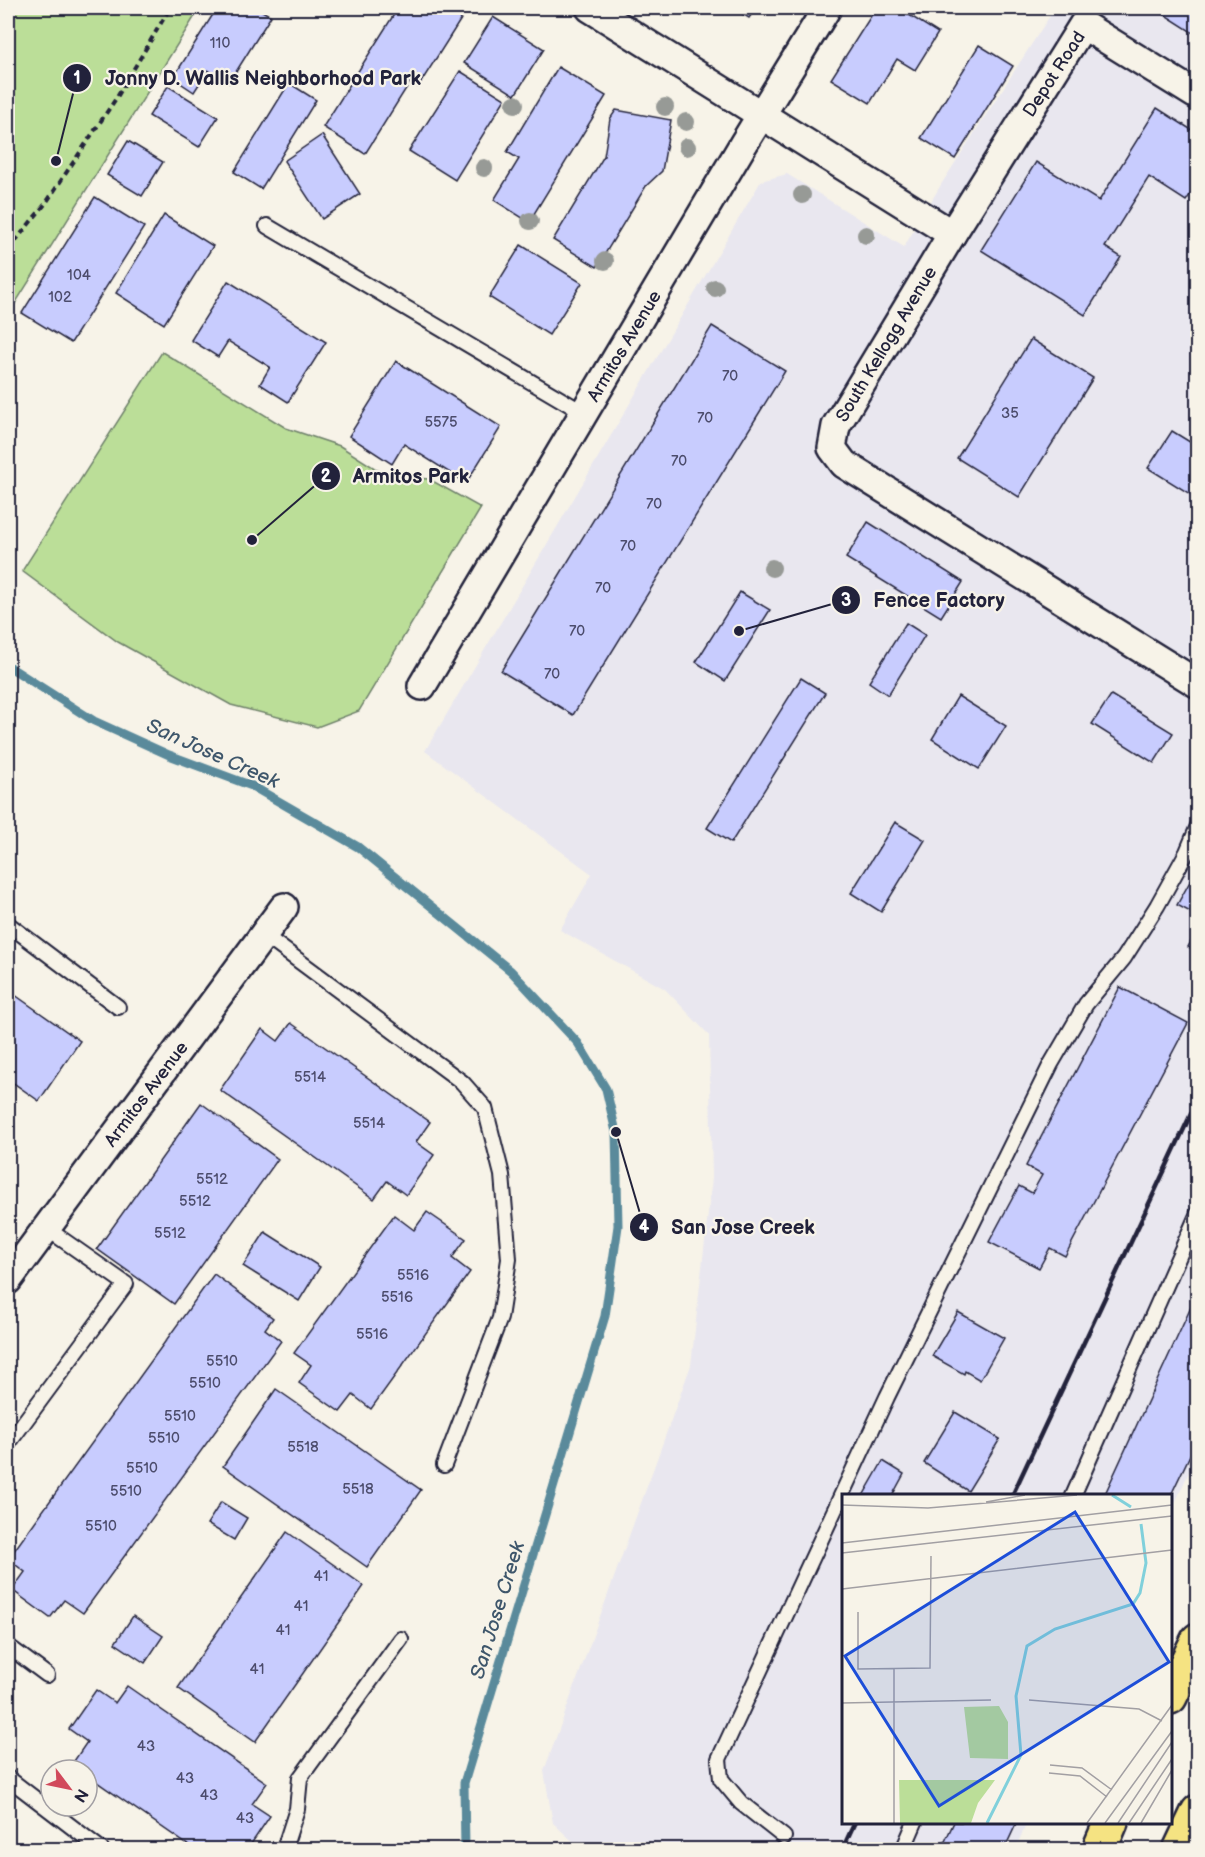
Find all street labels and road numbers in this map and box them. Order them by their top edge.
street label: Depot Road [1019,27,1090,121]
street label: South Kellogg Avenue [832,262,941,426]
street label: Armitos Avenue [583,287,666,406]
street label: Armitos Avenue [100,1037,193,1151]

